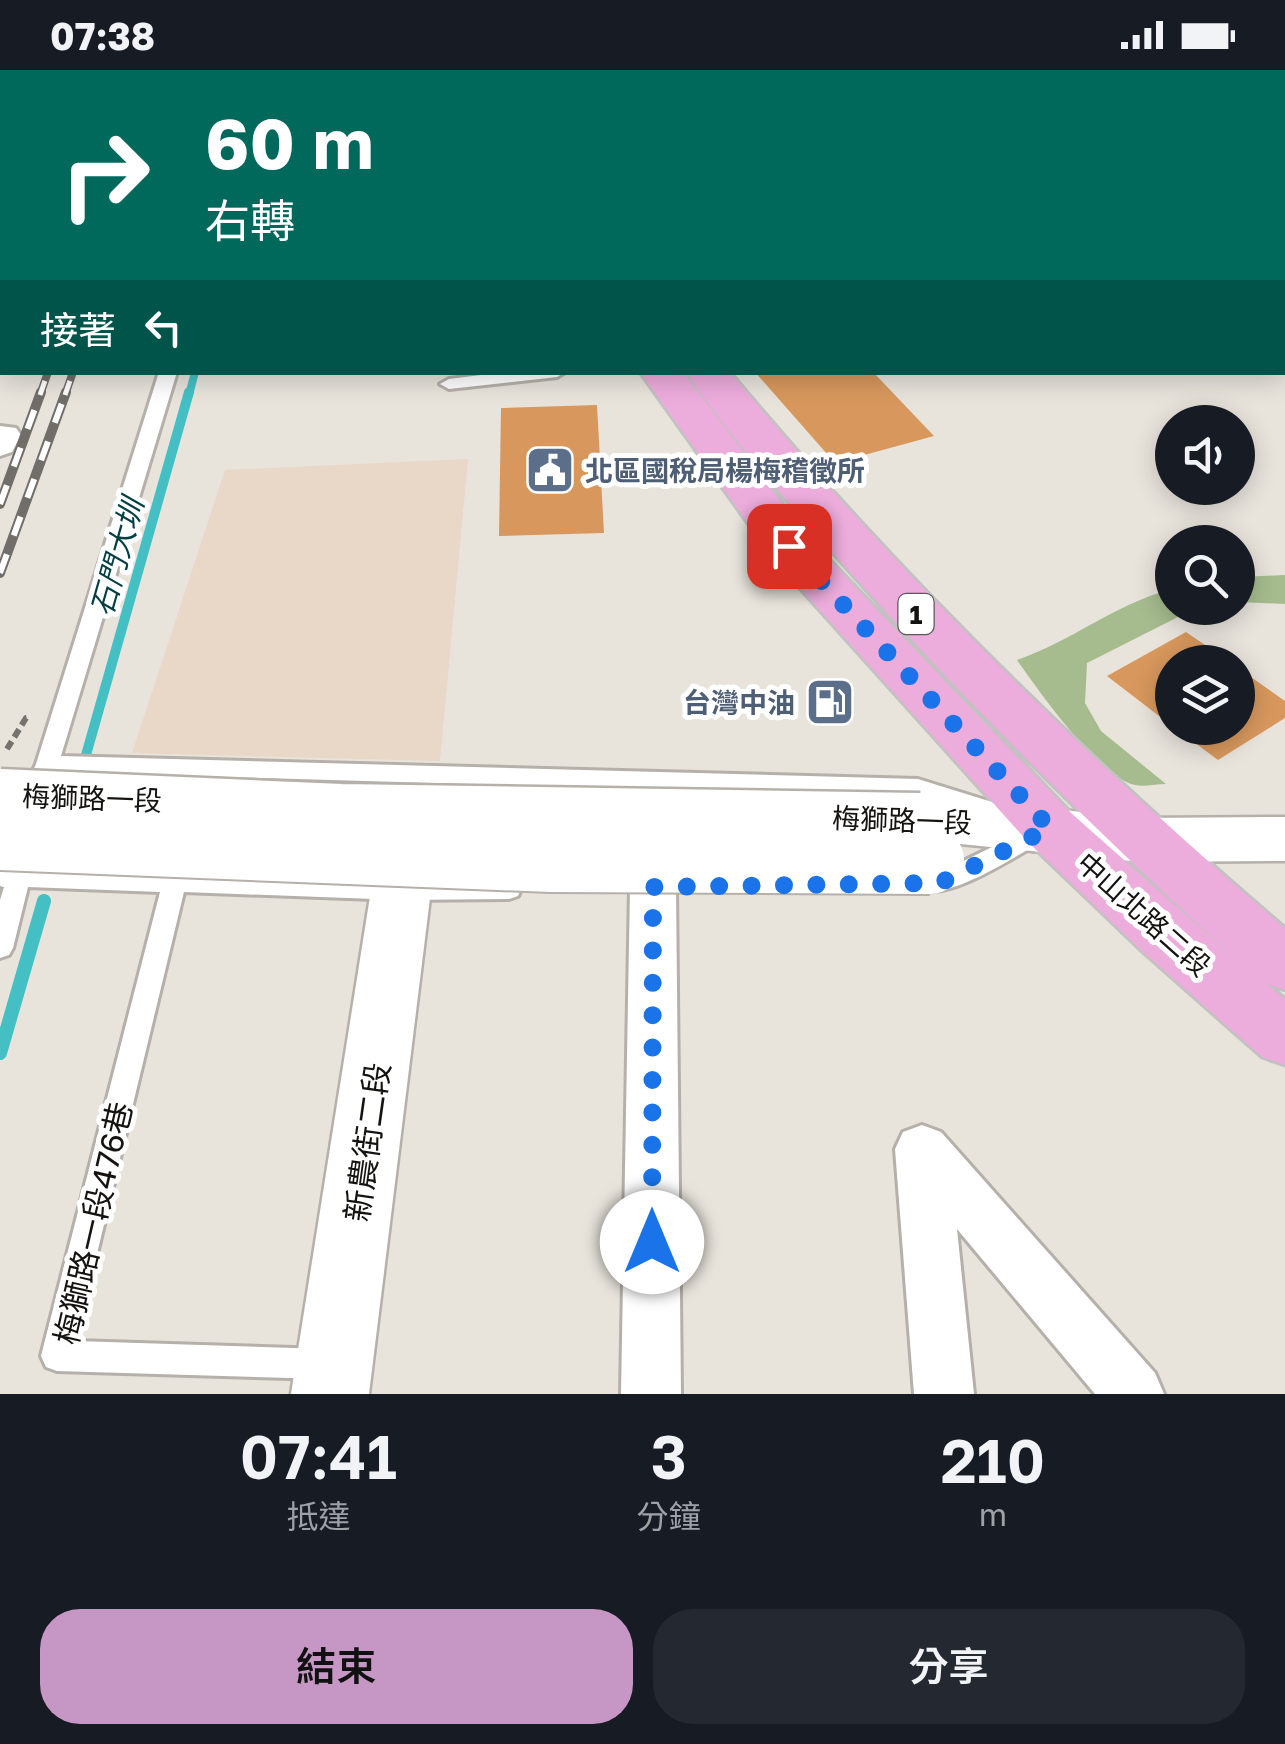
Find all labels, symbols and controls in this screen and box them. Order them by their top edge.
text: 07:38 [50,13,155,58]
text: 60 m [205,100,374,184]
icon: right [40,110,170,240]
text: 右轉 [205,193,295,247]
icon: left [136,300,191,355]
text: 接著 [40,307,116,352]
map controls [1155,405,1255,745]
button: sound [1155,405,1255,505]
public building icon: 北區國稅局楊梅稽徵所 [524,444,576,496]
place label: 北區國稅局楊梅稽徵所 [585,454,865,487]
water label: 石門大圳 [83,491,152,620]
pin [747,504,832,589]
icon: arrive [762,519,817,574]
button: search [1155,525,1255,625]
road number: 1 [898,594,934,634]
button: layers [1155,645,1255,745]
fuel station icon: 台灣中油 [804,676,856,728]
place label: 台灣中油 [683,686,795,719]
street label: 梅獅路一段 [21,779,163,817]
street label: 梅獅路一段 [831,801,973,839]
street label: 中山北路二段 [1071,846,1217,982]
street label: 新農街二段 [337,1060,397,1224]
street label: 梅獅路一段476巷 [47,1098,139,1348]
position arrow [600,1190,704,1294]
text: 07:41 [240,1420,397,1492]
text: 3 [651,1420,687,1492]
text: 210 [941,1424,1045,1496]
text: m [979,1495,1007,1533]
text: 抵達 [286,1497,350,1535]
text: 分鐘 [637,1497,701,1535]
button: 結束 [40,1609,633,1724]
button: 分享 [653,1609,1245,1724]

